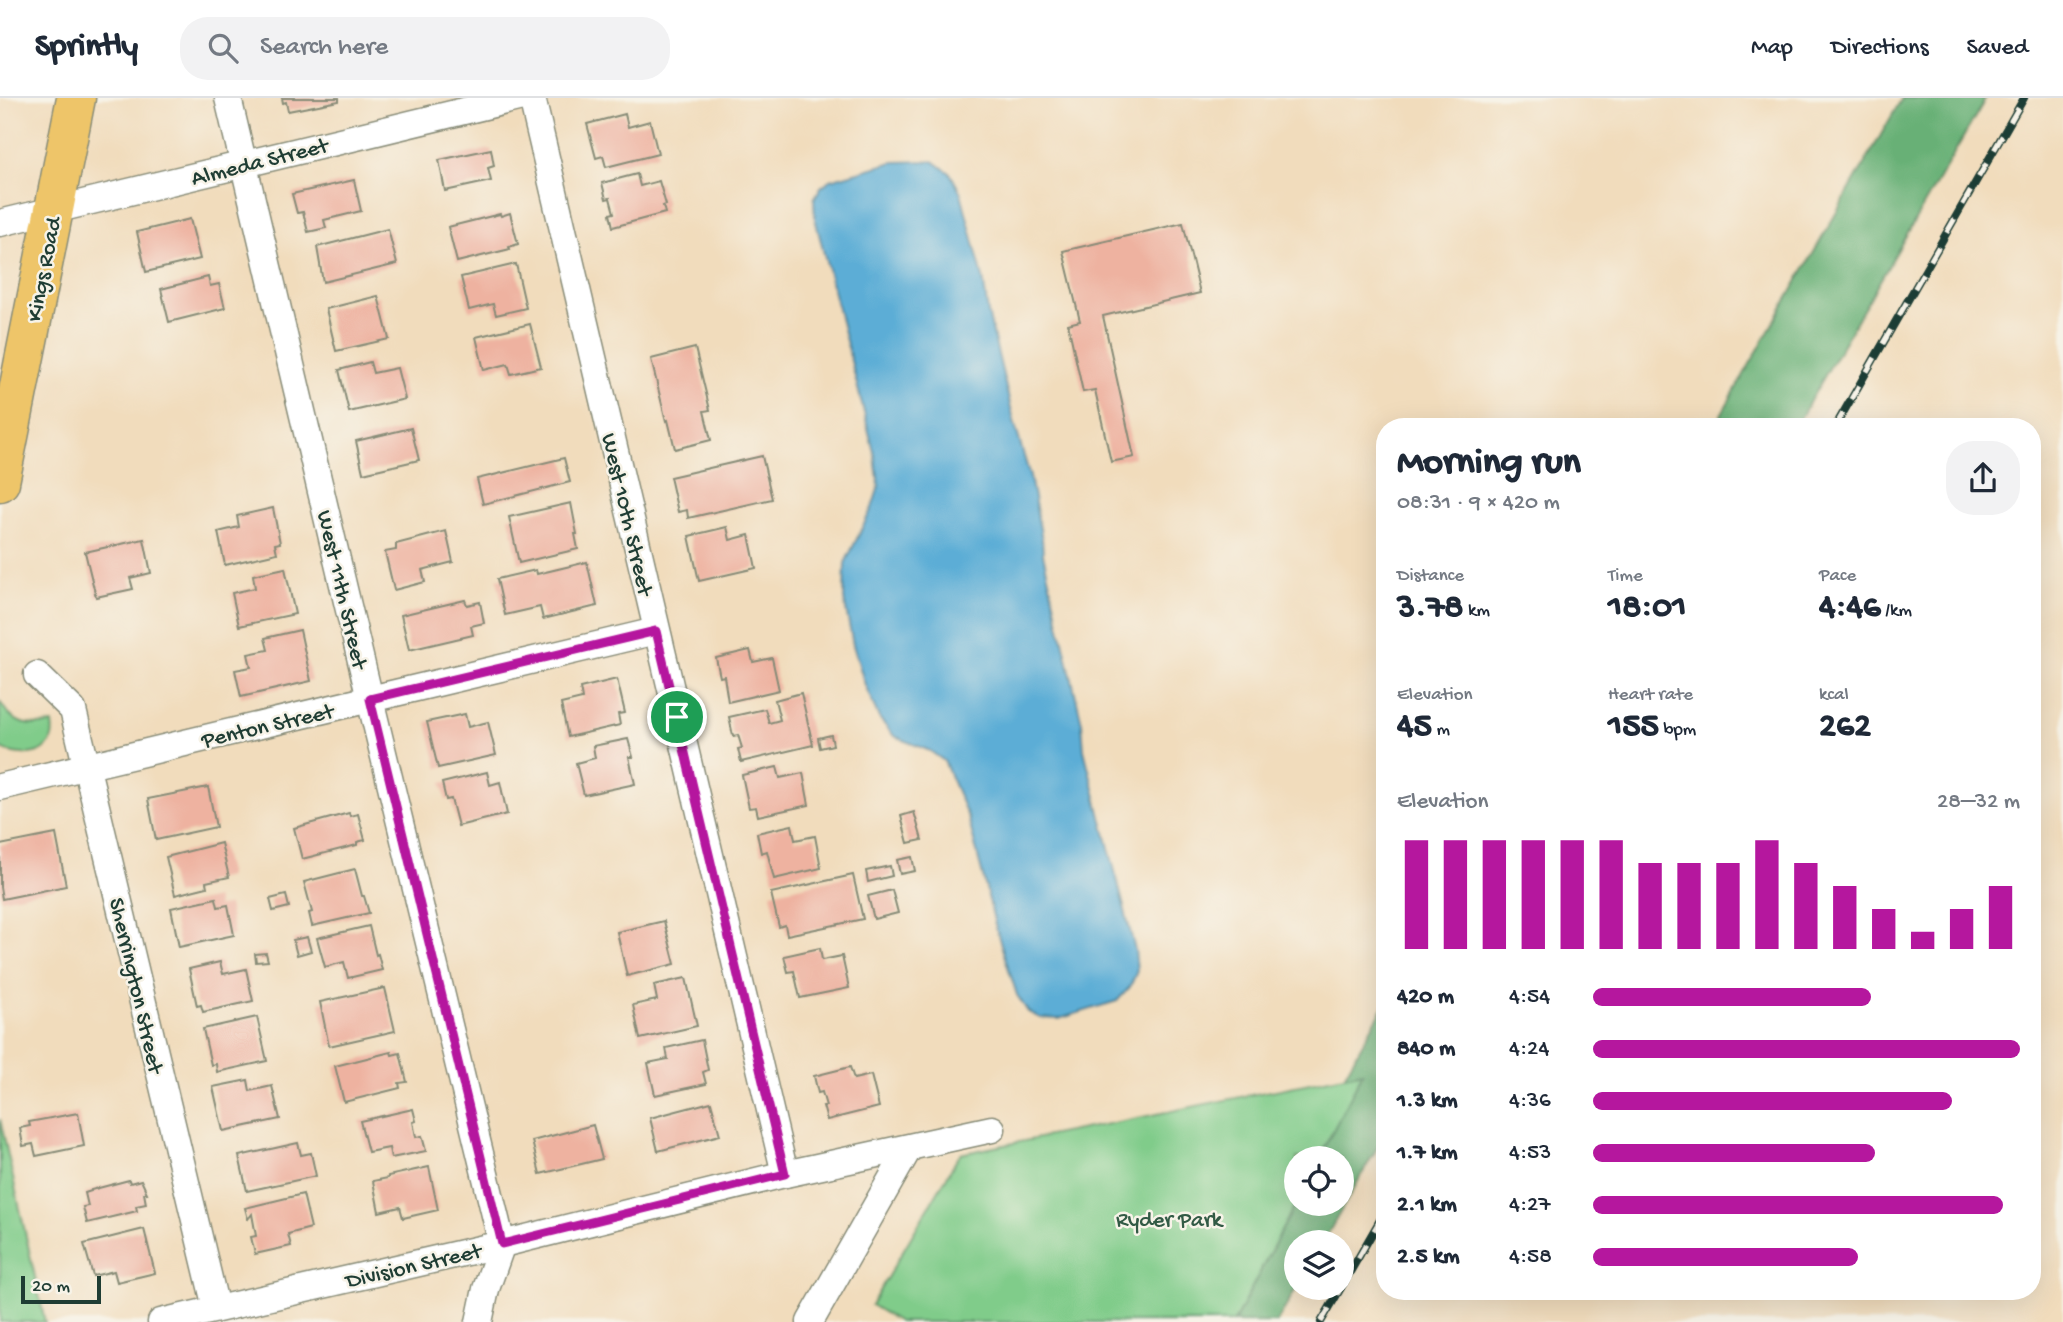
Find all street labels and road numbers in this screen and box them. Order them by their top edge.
street label: Almeda Street [189,133,333,193]
street label: Kings Road [22,214,69,324]
street label: West 10th Street [594,431,658,600]
street label: West 11th Street [309,508,372,673]
street label: Penton Street [198,699,338,756]
street label: Sherrington Street [101,895,168,1078]
street label: Division Street [341,1238,486,1297]

